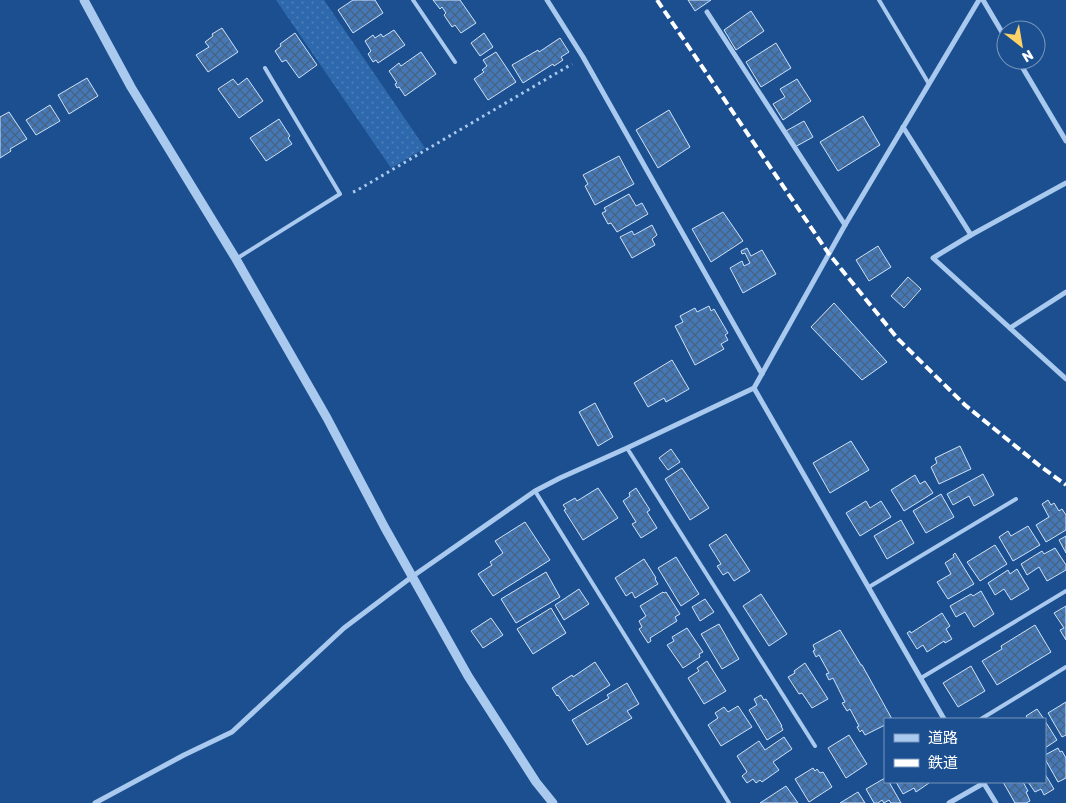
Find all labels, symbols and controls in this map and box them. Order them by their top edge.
north arrow [996,20,1046,70]
text: N [1019,46,1036,66]
legend [884,718,1046,783]
text: 道路 [928,729,958,747]
text: 鉄道 [928,754,958,772]

